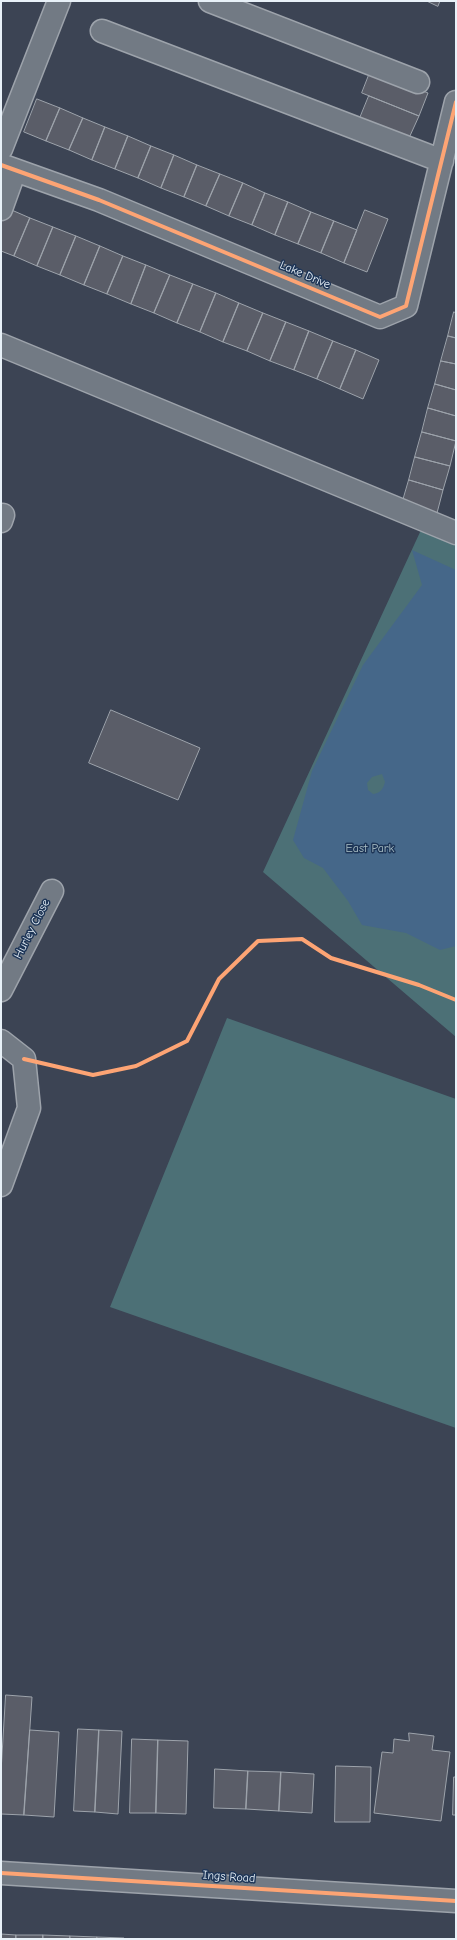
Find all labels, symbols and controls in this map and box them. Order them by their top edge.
street label: Lake Drive [278,258,332,292]
park label: East Park [346,842,394,856]
street label: Hurley Close [11,897,53,961]
street label: Ings Road [202,1868,256,1886]

